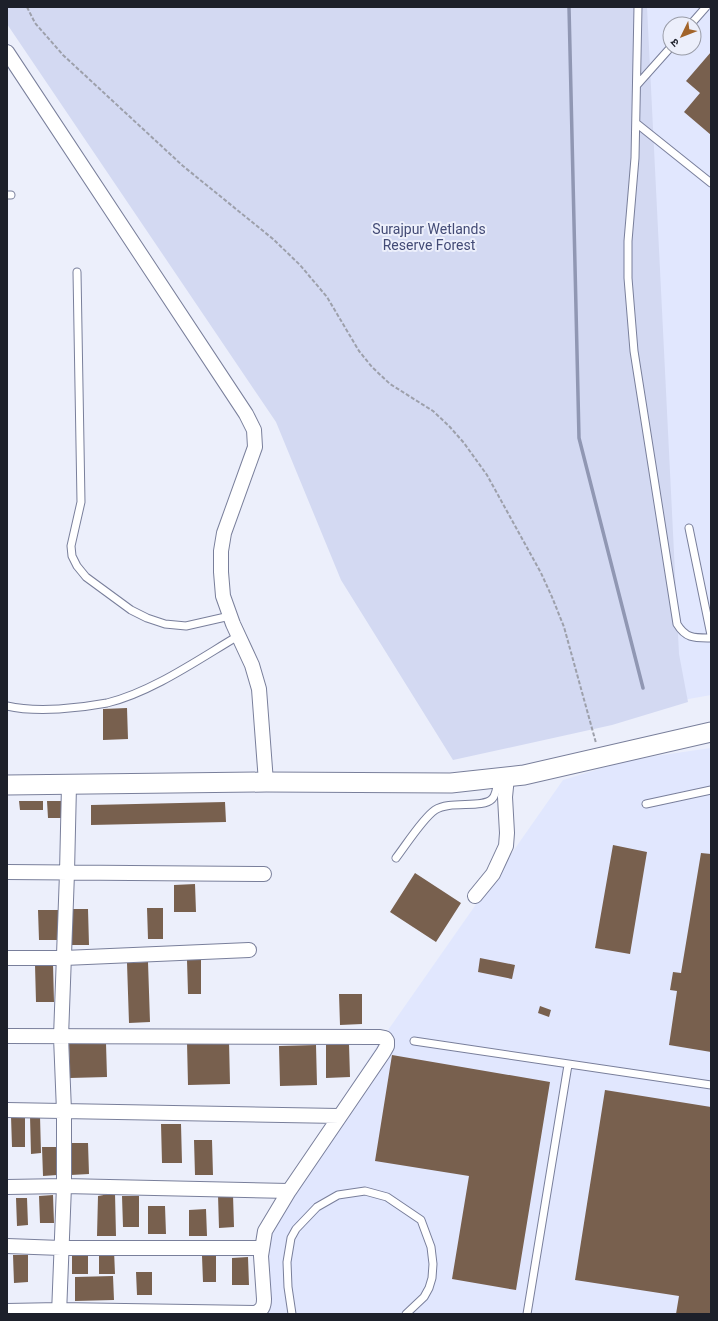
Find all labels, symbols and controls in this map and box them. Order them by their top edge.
north arrow [662,16,702,56]
text: उ [668,35,682,49]
park label: Surajpur Wetlands Reserve Forest [372,221,486,253]

